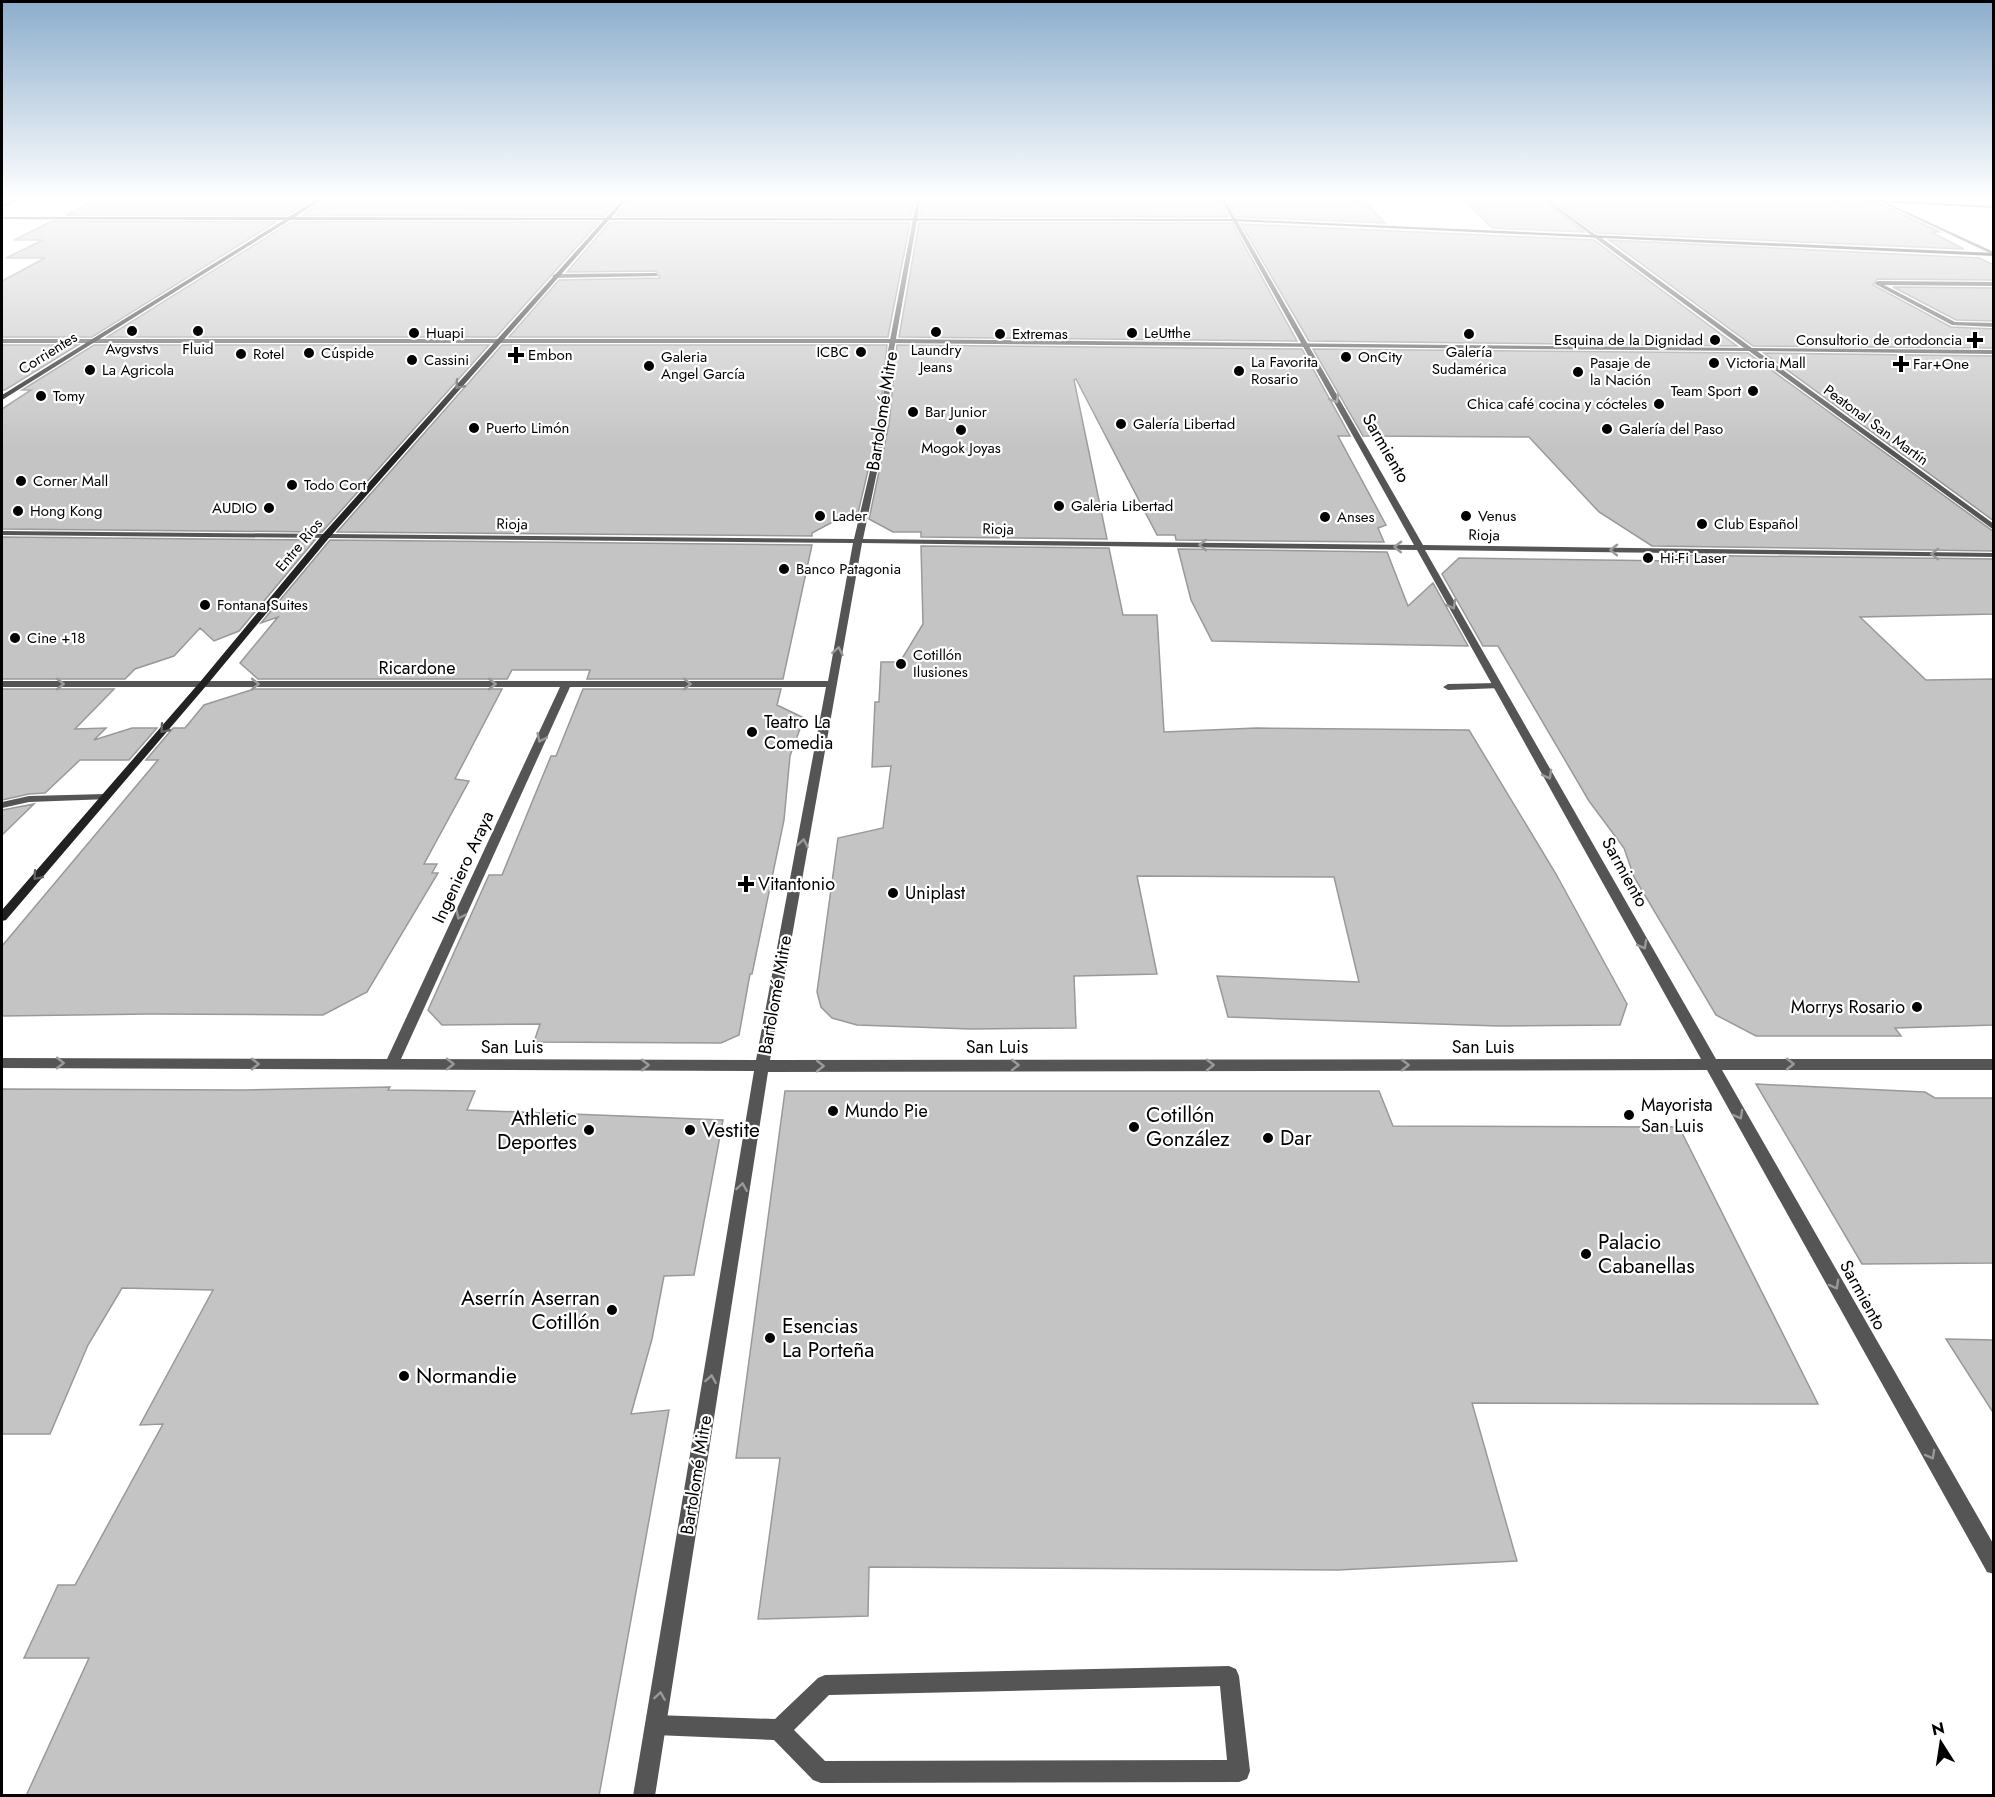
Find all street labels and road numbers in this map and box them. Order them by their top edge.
street label: Corrientes [14,326,82,380]
street label: Bartolomé Mitre [860,349,904,473]
street label: Peatonal San Martín [1819,379,1933,471]
street label: Sarmiento [1356,408,1416,488]
street label: Rioja [496,513,528,535]
street label: Entre Ríos [270,514,328,576]
street label: Rioja [982,518,1014,540]
street label: Rioja [1468,524,1500,546]
street label: Ricardone [378,655,456,681]
street label: Ingeniero Araya [426,807,500,927]
street label: Sarmiento [1595,832,1655,912]
street label: Bartolomé Mitre [752,933,798,1057]
street label: San Luis [481,1034,543,1060]
street label: San Luis [966,1034,1028,1060]
street label: San Luis [1452,1034,1514,1060]
street label: Sarmiento [1833,1255,1893,1335]
street label: Bartolomé Mitre [674,1413,718,1537]

